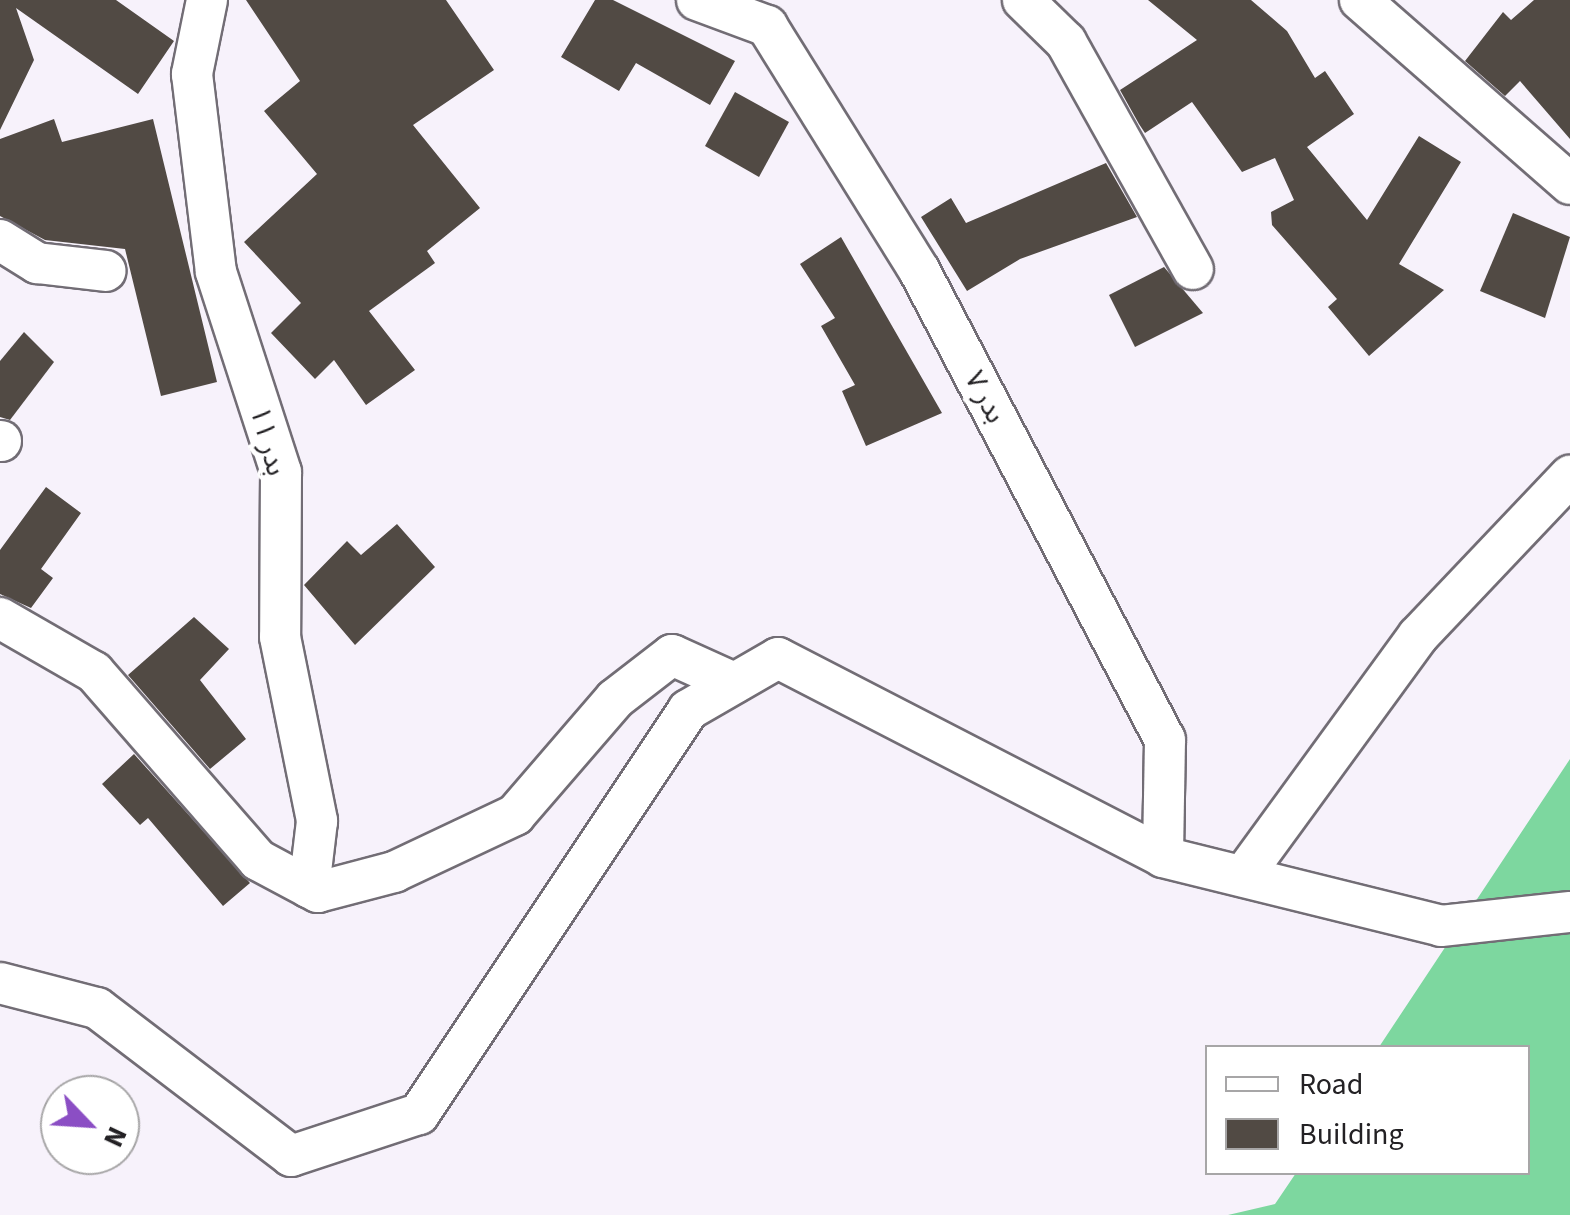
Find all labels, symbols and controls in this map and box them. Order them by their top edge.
street label: بدر ۷ [957,365,1013,429]
street label: بدر ۱۱ [243,403,293,479]
legend [1205,1045,1530,1175]
text: Road [1299,1063,1363,1106]
north arrow [40,1075,140,1175]
text: Building [1299,1113,1404,1156]
text: N [93,1120,137,1154]

